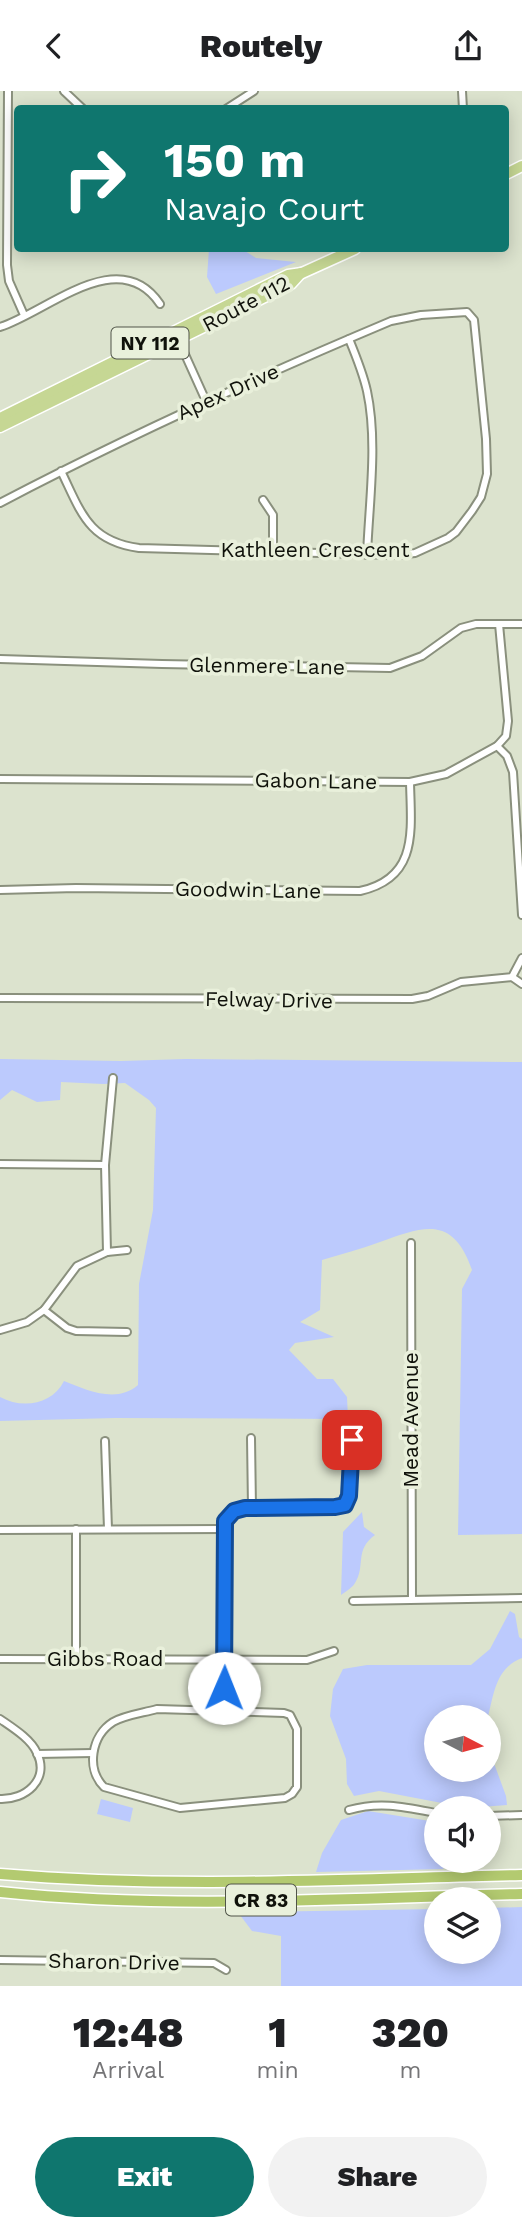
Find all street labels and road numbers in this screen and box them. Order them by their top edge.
street label: Route 112 [198,270,294,337]
road number: NY 112 [111,327,188,359]
street label: Apex Drive [173,358,283,425]
street label: Kathleen Crescent [221,537,410,562]
street label: Glenmere Lane [189,652,345,679]
street label: Gabon Lane [255,767,378,794]
street label: Goodwin Lane [175,876,321,903]
street label: Felway Drive [205,986,333,1013]
street label: Mead Avenue [398,1352,423,1488]
street label: Gibbs Road [47,1646,163,1671]
road number: CR 83 [226,1885,296,1916]
street label: Sharon Drive [48,1948,180,1975]

